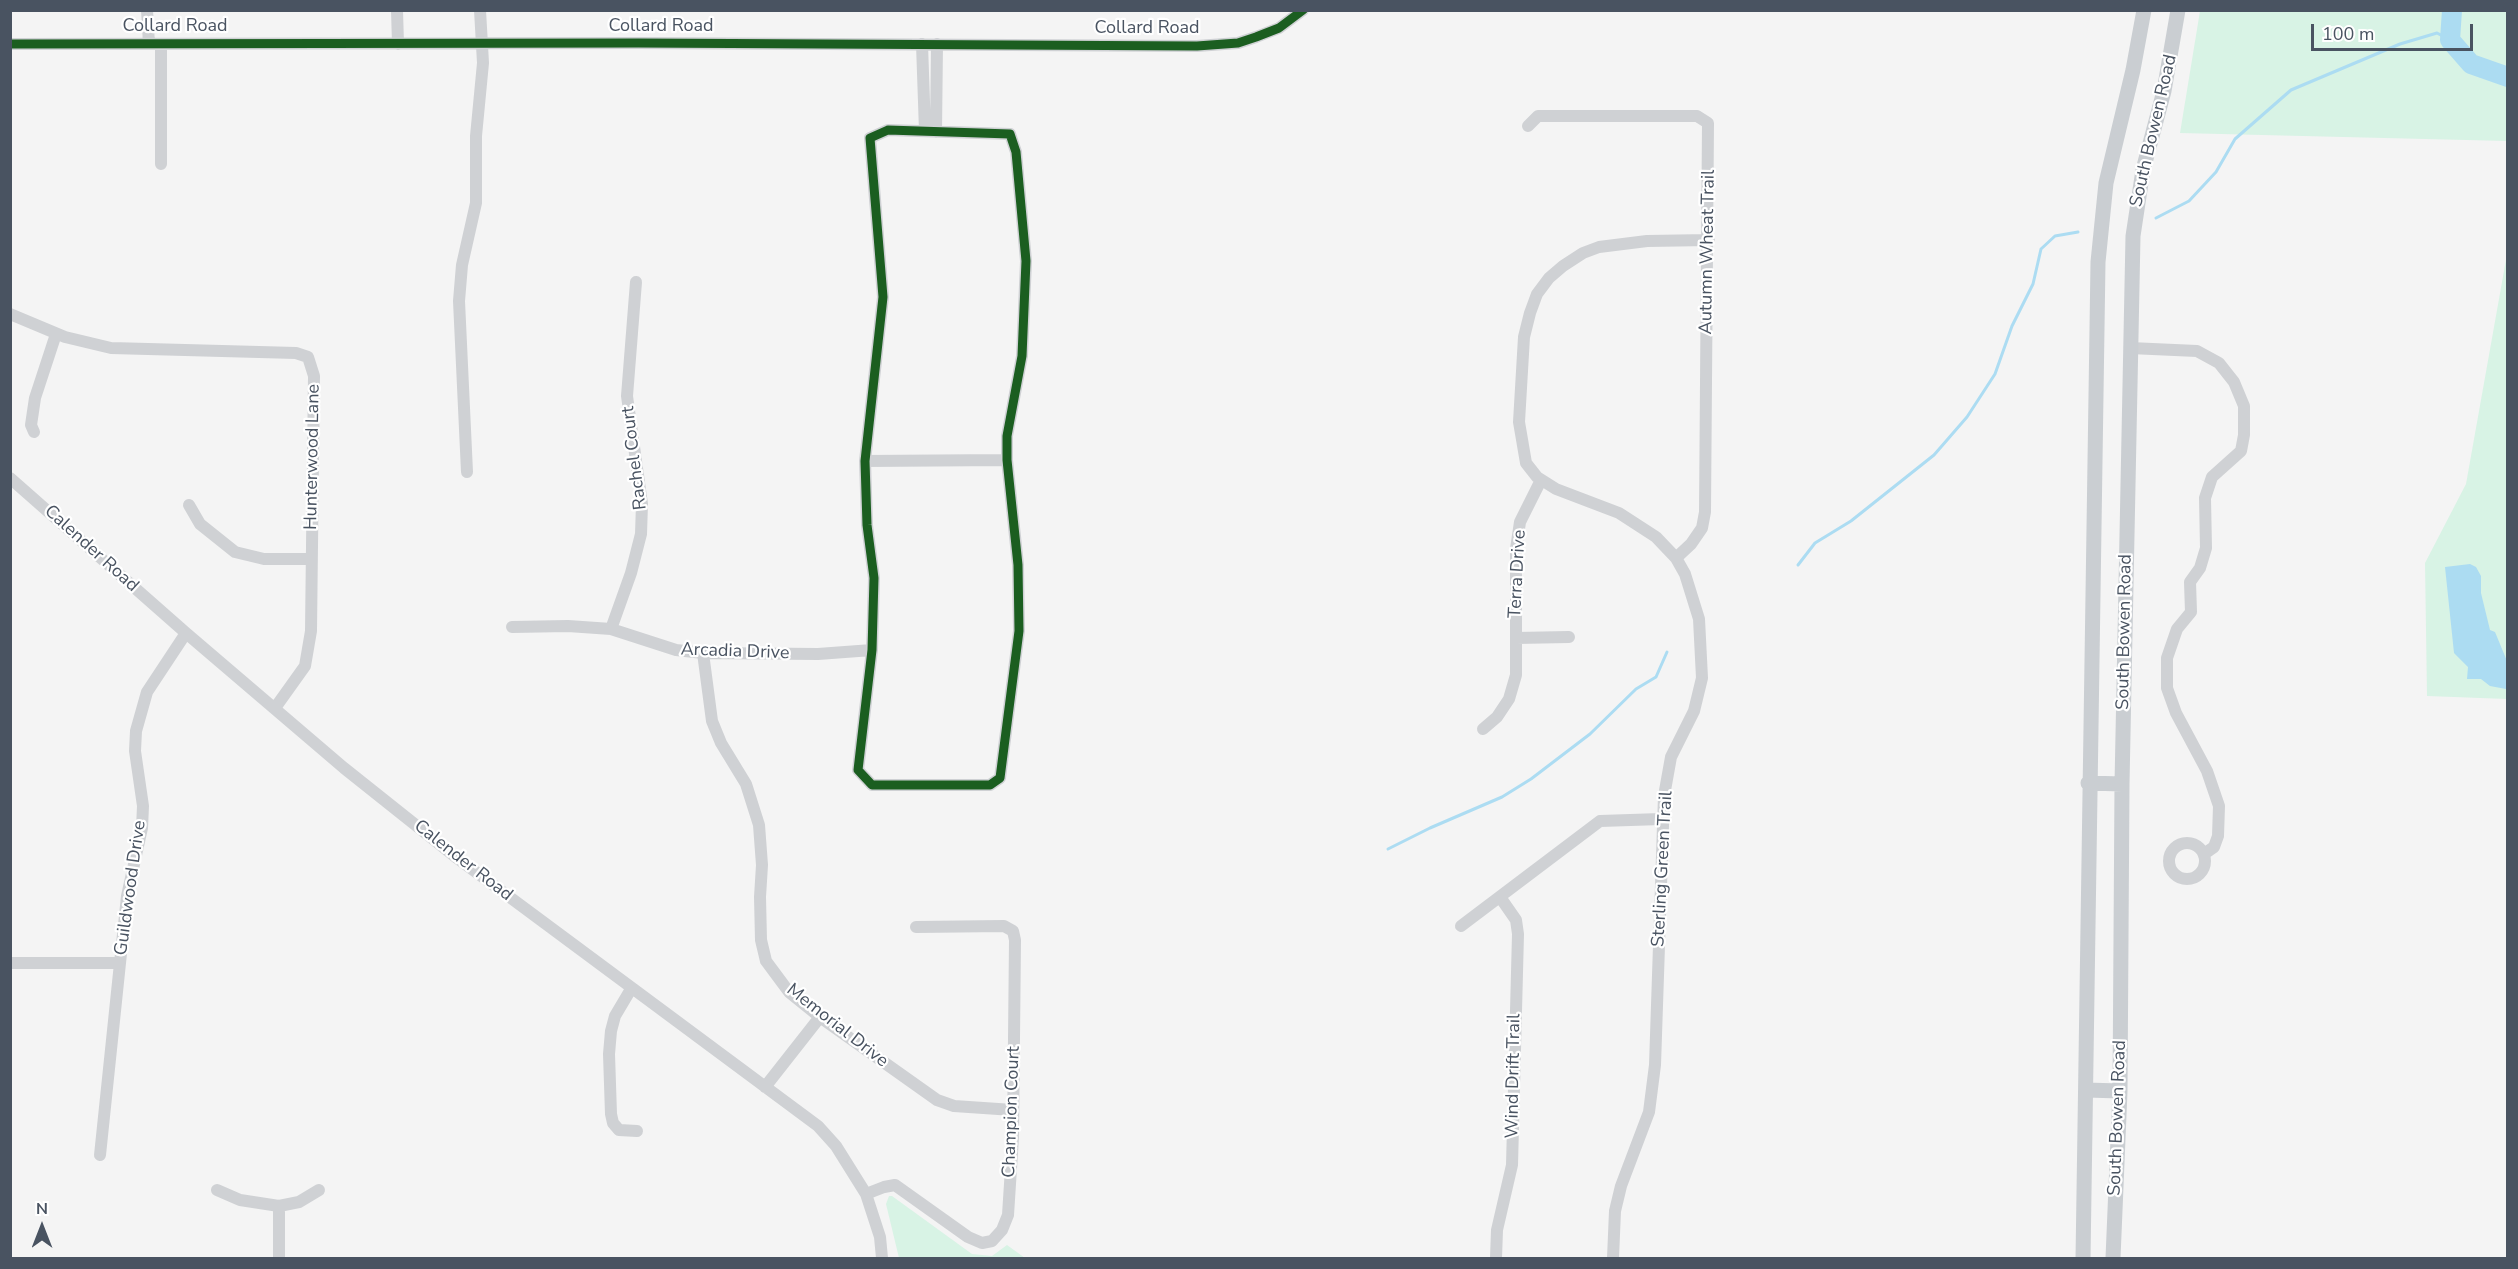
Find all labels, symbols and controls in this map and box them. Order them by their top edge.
scale bar [2314,12,2476,50]
street label: Collard Road [122,16,228,38]
street label: Collard Road [608,16,714,38]
street label: Collard Road [1094,18,1200,40]
text: 100 m [2322,22,2374,46]
street label: South Bowen Road [2126,53,2182,209]
street label: Autumn Wheat Trail [1696,169,1720,335]
street label: Hunterwood Lane [301,384,325,530]
street label: Rachel Court [618,405,652,511]
street label: Calender Road [39,501,143,597]
street label: Terra Drive [1505,529,1531,619]
street label: South Bowen Road [2113,554,2137,710]
street label: Arcadia Drive [680,639,790,665]
street label: Sterling Green Trail [1648,790,1678,948]
street label: Calender Road [409,816,517,906]
street label: Guildwood Drive [111,819,151,957]
street label: Memorial Drive [782,980,892,1072]
street label: Wind Drift Trail [1502,1013,1526,1139]
street label: South Bowen Road [2104,1040,2132,1196]
street label: Champion Court [999,1046,1025,1178]
north arrow [12,1197,72,1257]
text: N [36,1198,48,1220]

